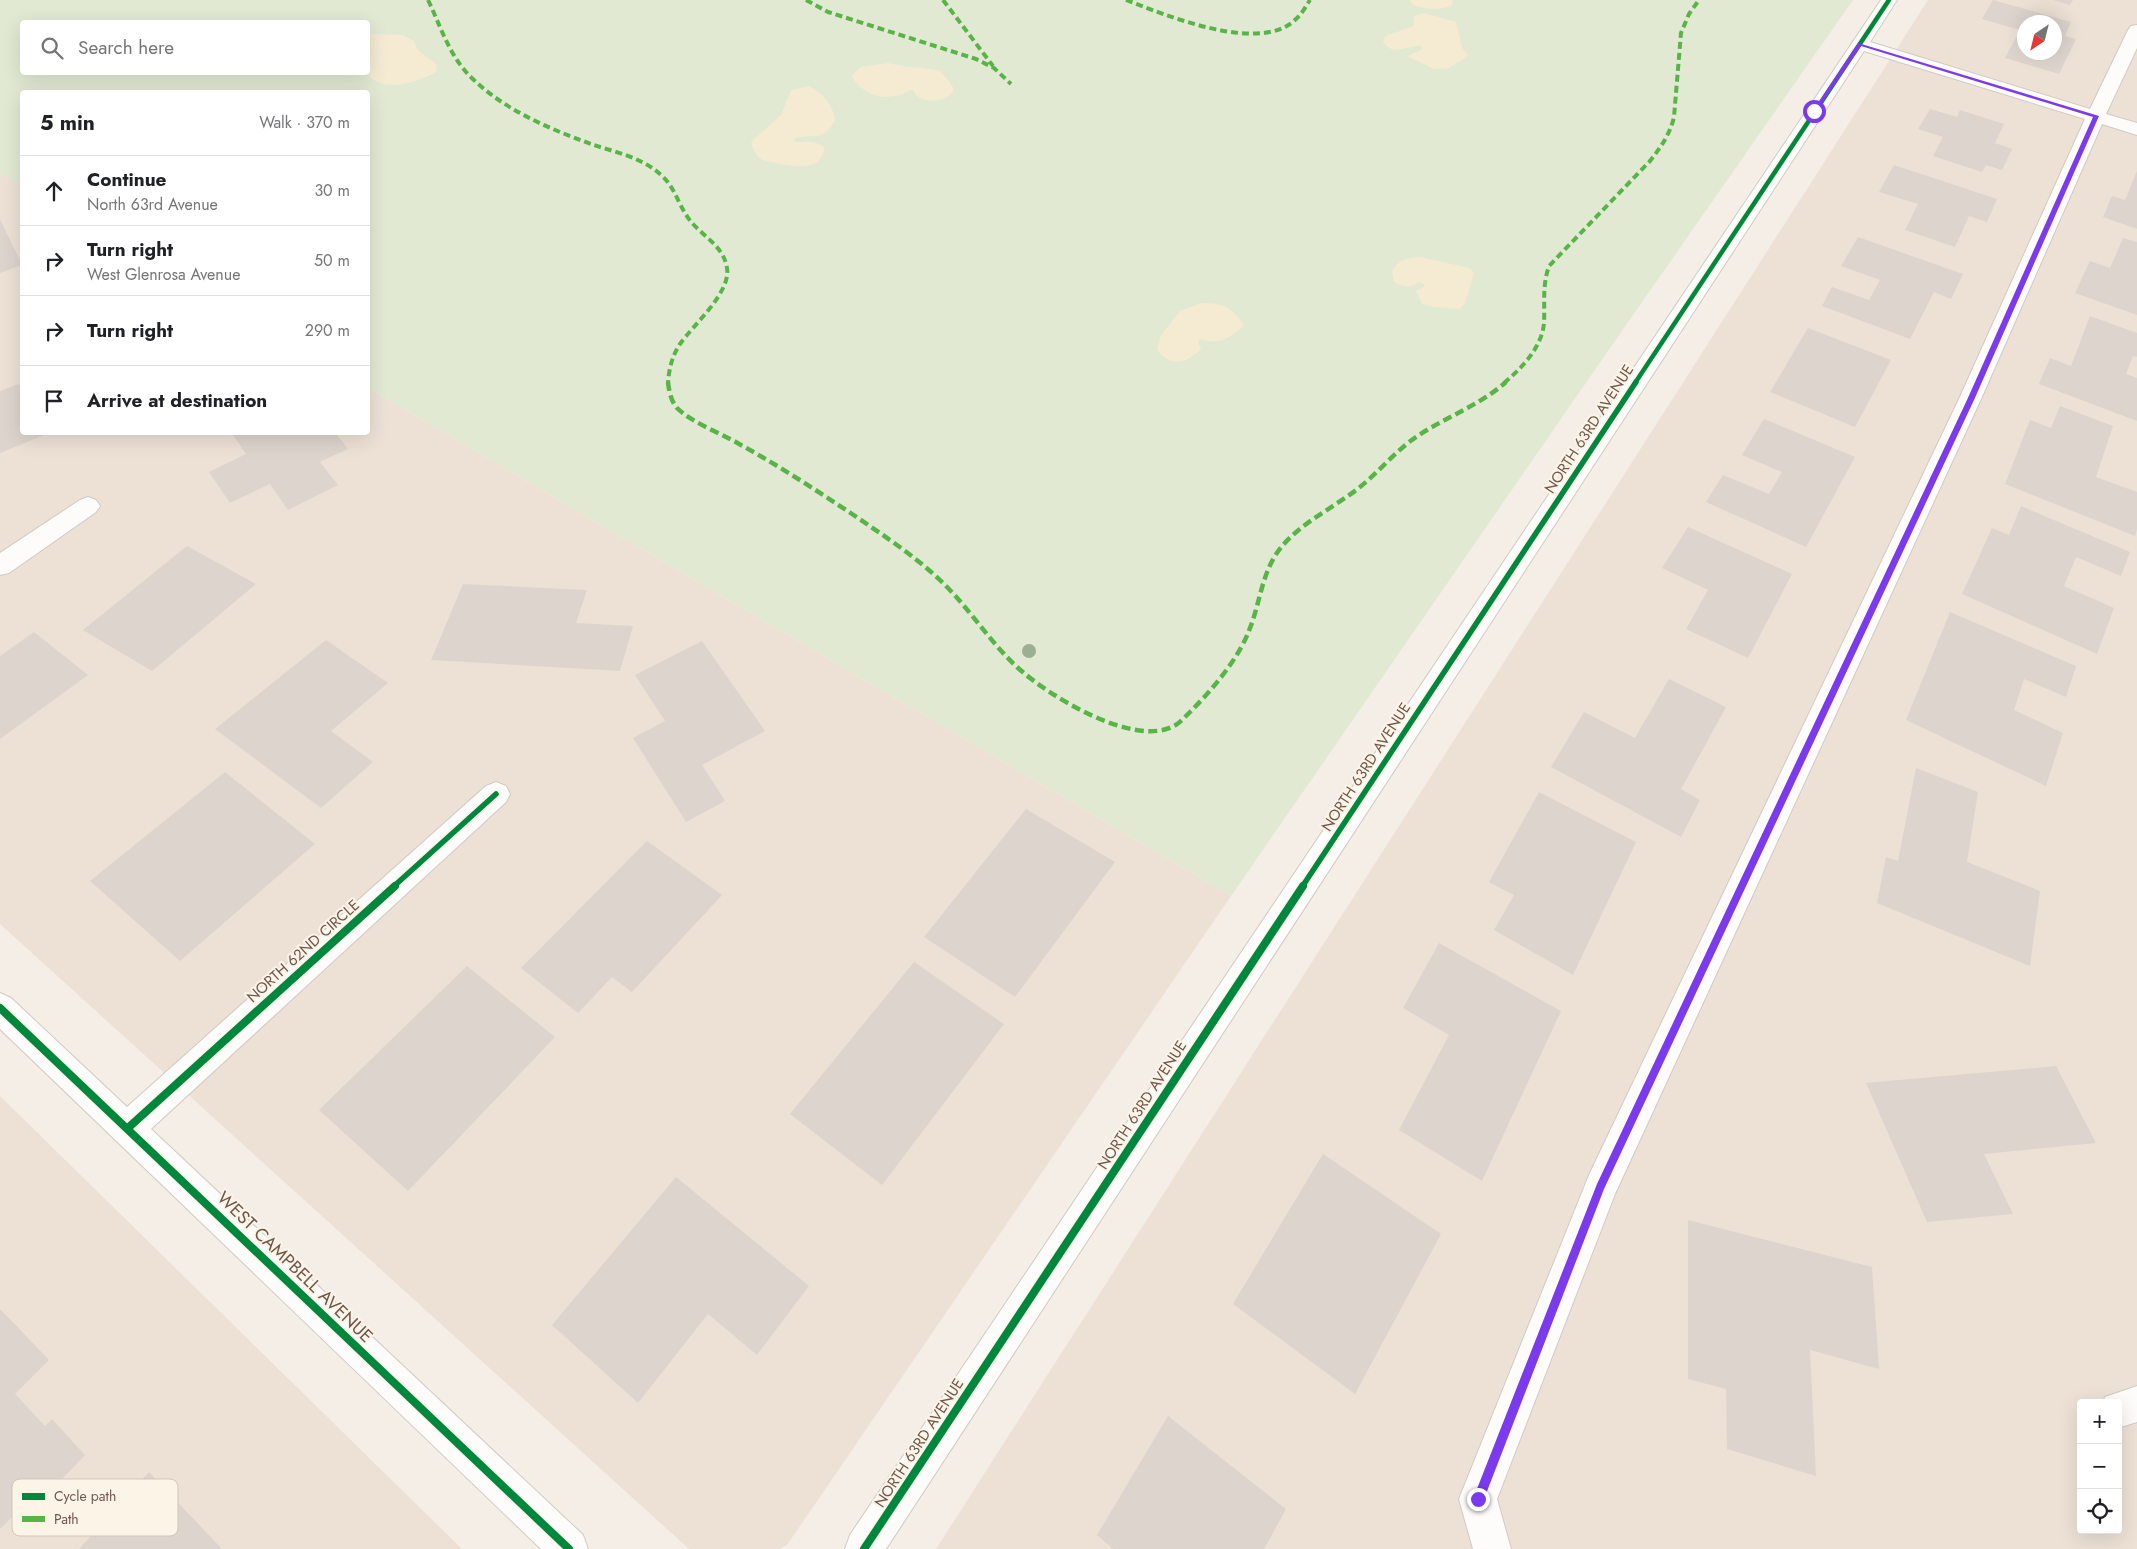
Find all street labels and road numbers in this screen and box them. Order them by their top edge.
street label: NORTH 63RD AVENUE [1539,360,1639,498]
street label: NORTH 63RD AVENUE [1316,698,1416,836]
street label: NORTH 62ND CIRCLE [242,894,364,1008]
street label: NORTH 63RD AVENUE [1092,1036,1192,1174]
street label: WEST CAMPBELL AVENUE [211,1185,379,1349]
street label: NORTH 63RD AVENUE [869,1374,969,1512]

